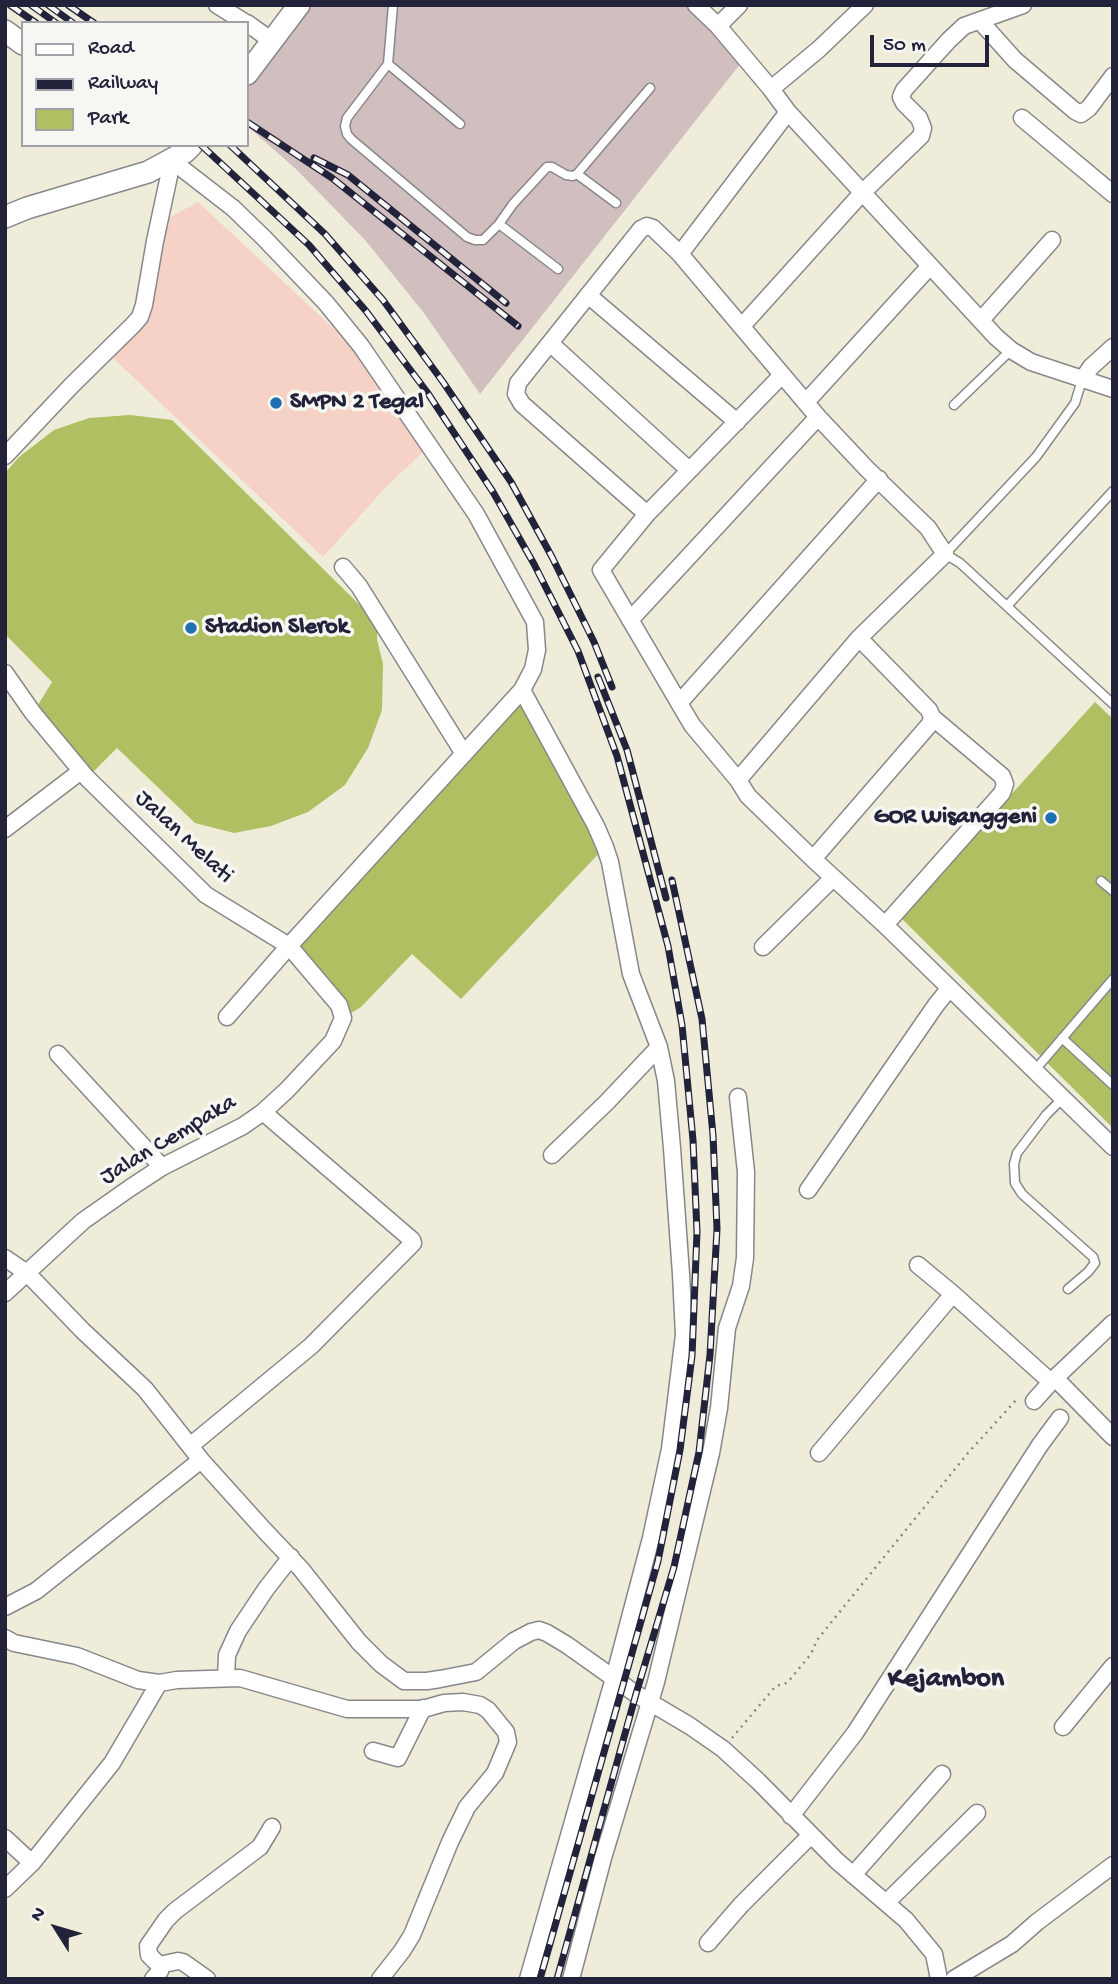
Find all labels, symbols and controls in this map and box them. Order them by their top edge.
legend [21,21,248,147]
scale bar [873,21,992,65]
text: 50 m [883,34,926,59]
text: Road [88,37,134,62]
text: Railway [88,72,158,97]
text: Park [88,107,128,132]
place label: SMPN 2 Tegal [290,389,424,417]
marker: SMPN 2 Tegal [268,395,284,411]
place label: Stadion Slerok [205,614,349,642]
marker: Stadion Slerok [183,620,199,636]
street label: Jalan Melati [128,785,238,891]
place label: GOR Wisanggeni [874,804,1037,832]
marker: GOR Wisanggeni [1043,810,1059,826]
street label: Jalan Cempaka [96,1089,242,1193]
district label: Kejambon [888,1664,1004,1698]
north arrow [21,1893,91,1963]
text: N [26,1903,52,1927]

